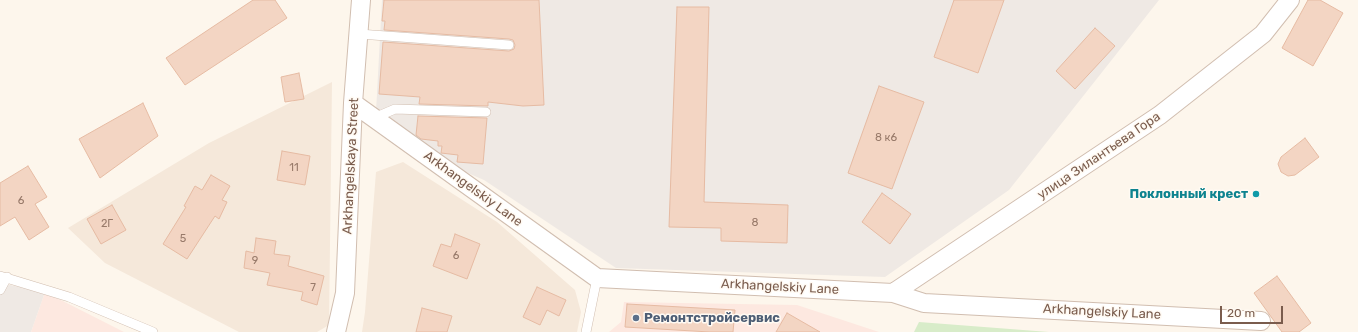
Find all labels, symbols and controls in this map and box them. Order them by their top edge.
street label: Arkhangelskaya Street [340,97,362,235]
street label: улица Зилантьева Гора [1035,109,1163,203]
house number: 8 к6 [875,131,897,145]
street label: Arkhangelskiy Lane [421,148,525,230]
house number: 11 [289,161,299,175]
place label: Поклонный крест [1129,186,1248,202]
marker: Поклонный крест [1251,189,1261,199]
house number: 6 [18,194,24,208]
house number: 8 [752,216,758,230]
house number: 2Г [101,217,113,231]
house number: 5 [180,232,186,246]
house number: 6 [453,249,459,263]
house number: 9 [252,254,258,268]
street label: Arkhangelskiy Lane [721,276,839,298]
house number: 7 [310,281,316,295]
scale bar [1222,298,1285,324]
street label: Arkhangelskiy Lane [1043,301,1161,323]
text: 20 m [1227,306,1255,320]
place label: Ремонтстройсервис [644,310,780,326]
marker: Ремонтстройсервис [631,313,641,323]

